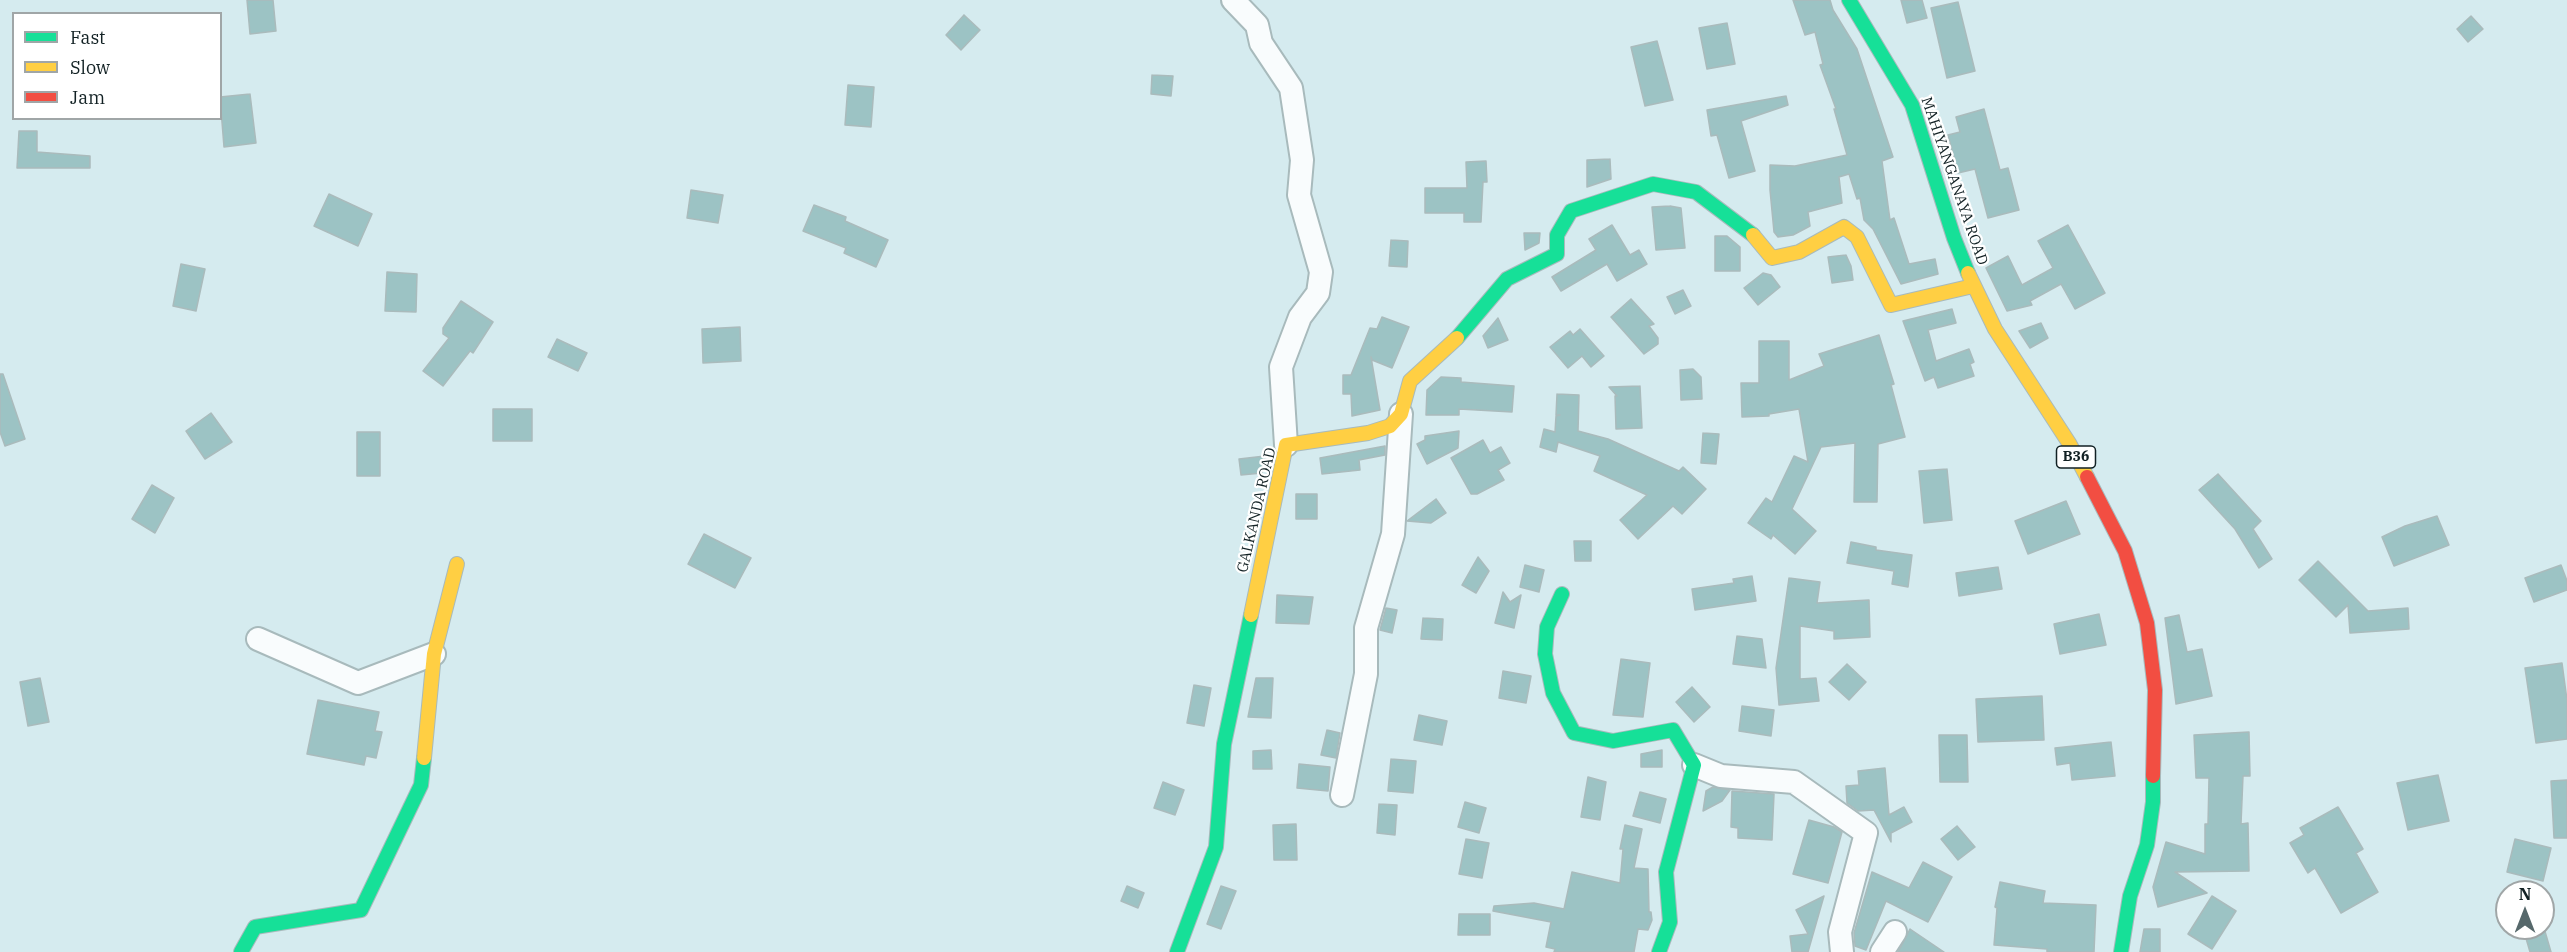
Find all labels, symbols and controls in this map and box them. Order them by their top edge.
legend [12,12,222,120]
text: Fast [70,26,105,49]
text: Slow [70,56,110,79]
text: Jam [70,86,105,109]
street label: MAHIYANGANAYA ROAD [1917,95,1991,267]
street label: GALKANDA ROAD [1234,446,1280,574]
road number: B36 [2056,446,2096,468]
north arrow [2495,880,2555,940]
text: N [2519,884,2531,904]

